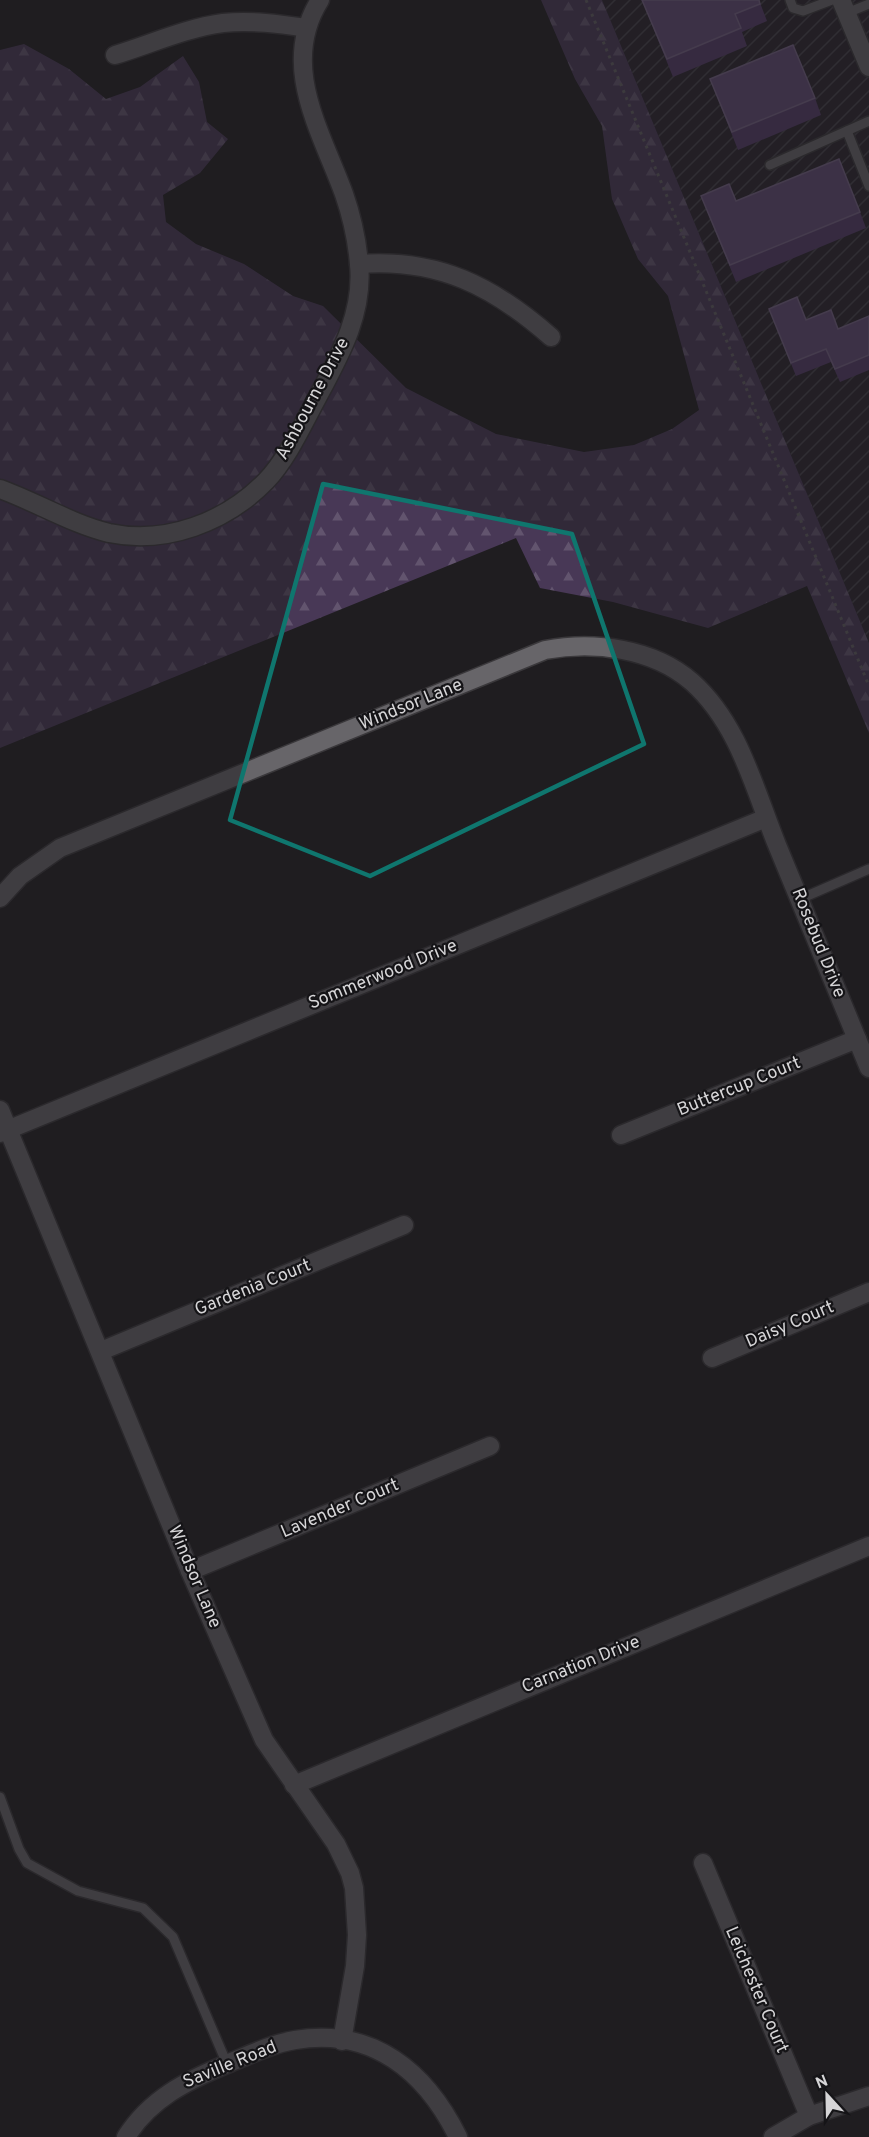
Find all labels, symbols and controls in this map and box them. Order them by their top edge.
street label: Ashbourne Drive [271,334,355,464]
street label: Windsor Lane [356,674,466,736]
street label: Rosebud Drive [786,885,850,1001]
street label: Sommerwood Drive [305,935,461,1015]
street label: Buttercup Court [674,1052,804,1122]
street label: Gardenia Court [192,1254,314,1322]
street label: Daisy Court [742,1296,838,1354]
street label: Lavender Court [277,1474,403,1544]
street label: Windsor Lane [162,1522,226,1632]
street label: Carnation Drive [518,1631,644,1699]
street label: Leichester Court [719,1923,793,2057]
street label: Saville Road [180,2036,280,2094]
north arrow [797,2065,857,2125]
text: N [813,2072,831,2094]

